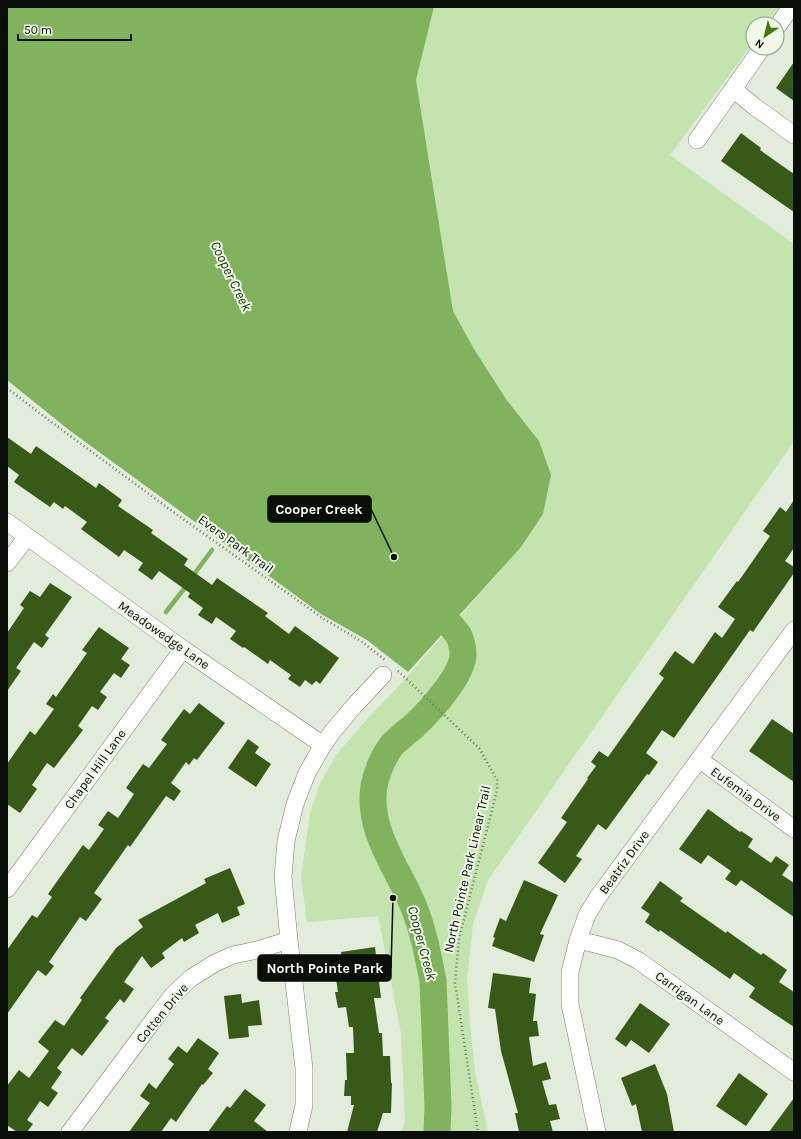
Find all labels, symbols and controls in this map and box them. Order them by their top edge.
scale bar [18,16,131,42]
north arrow [745,16,785,56]
text: 50 m [24,23,52,37]
text: N [753,36,767,51]
water label: Cooper Creek [207,238,256,315]
callout: Cooper Creek [268,496,371,522]
text: Cooper Creek [275,501,363,518]
street label: Evers Park Trail [195,512,277,576]
street label: Meadowedge Lane [115,598,213,672]
street label: Chapel Hill Lane [61,726,129,812]
street label: Eufemia Drive [708,764,784,825]
street label: North Pointe Park Linear Trail [440,784,494,954]
street label: Beatriz Drive [596,827,652,897]
water label: Cooper Creek [404,904,440,983]
callout: North Pointe Park [258,955,391,981]
text: North Pointe Park [266,960,384,977]
street label: Carrigan Lane [653,968,728,1028]
street label: Cotten Drive [133,980,191,1046]

